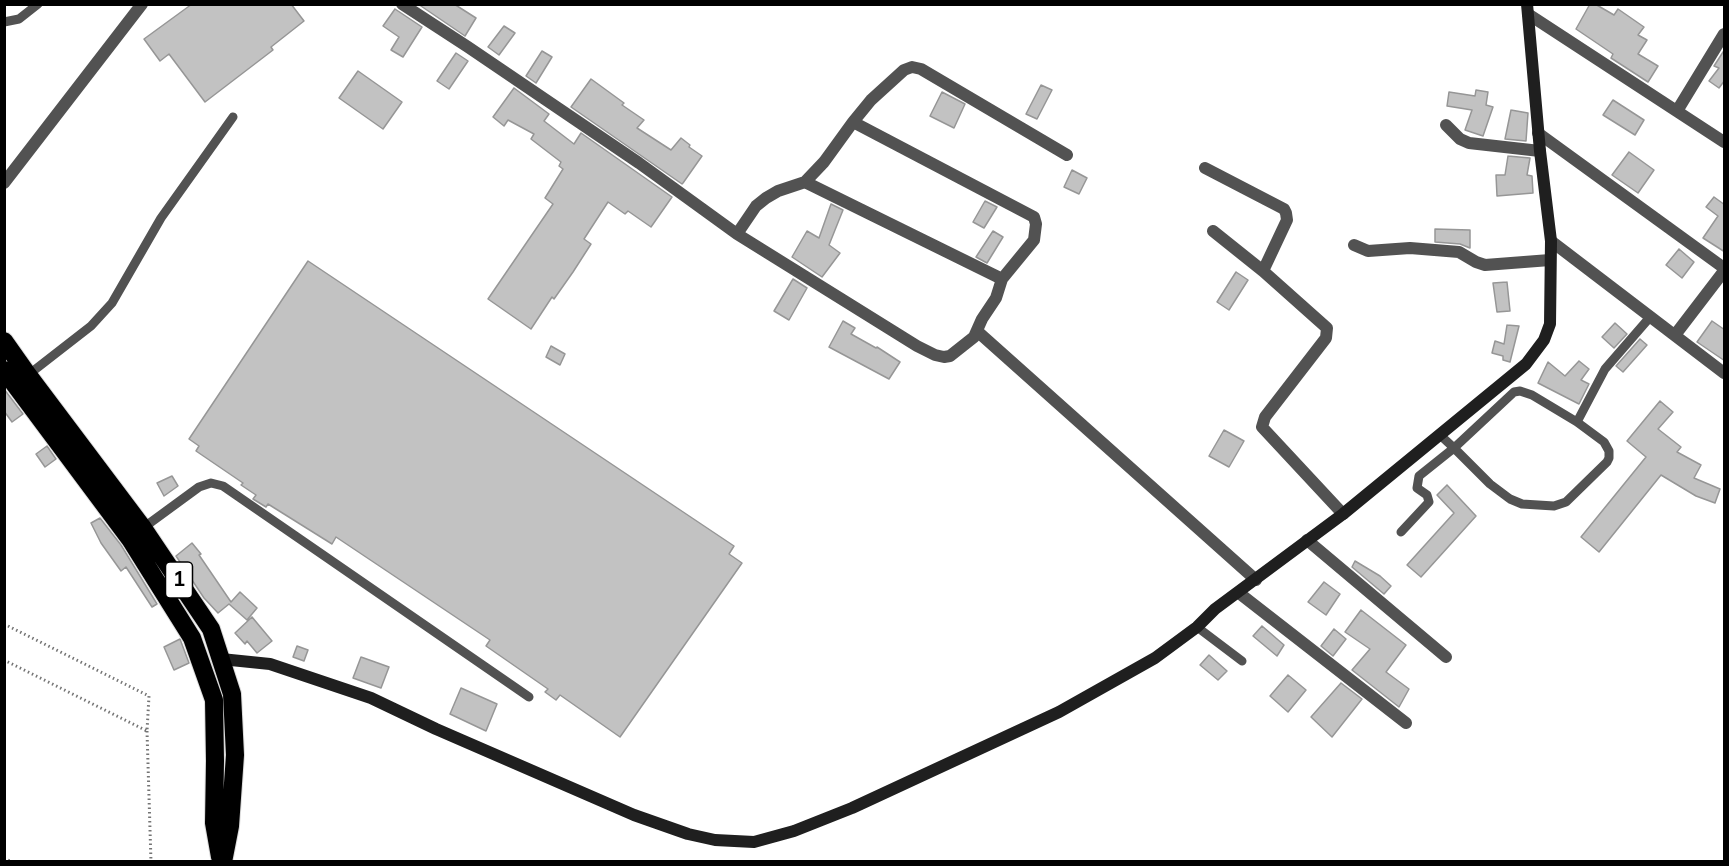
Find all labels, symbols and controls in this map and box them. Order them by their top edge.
road number: 1 [166,562,192,598]

